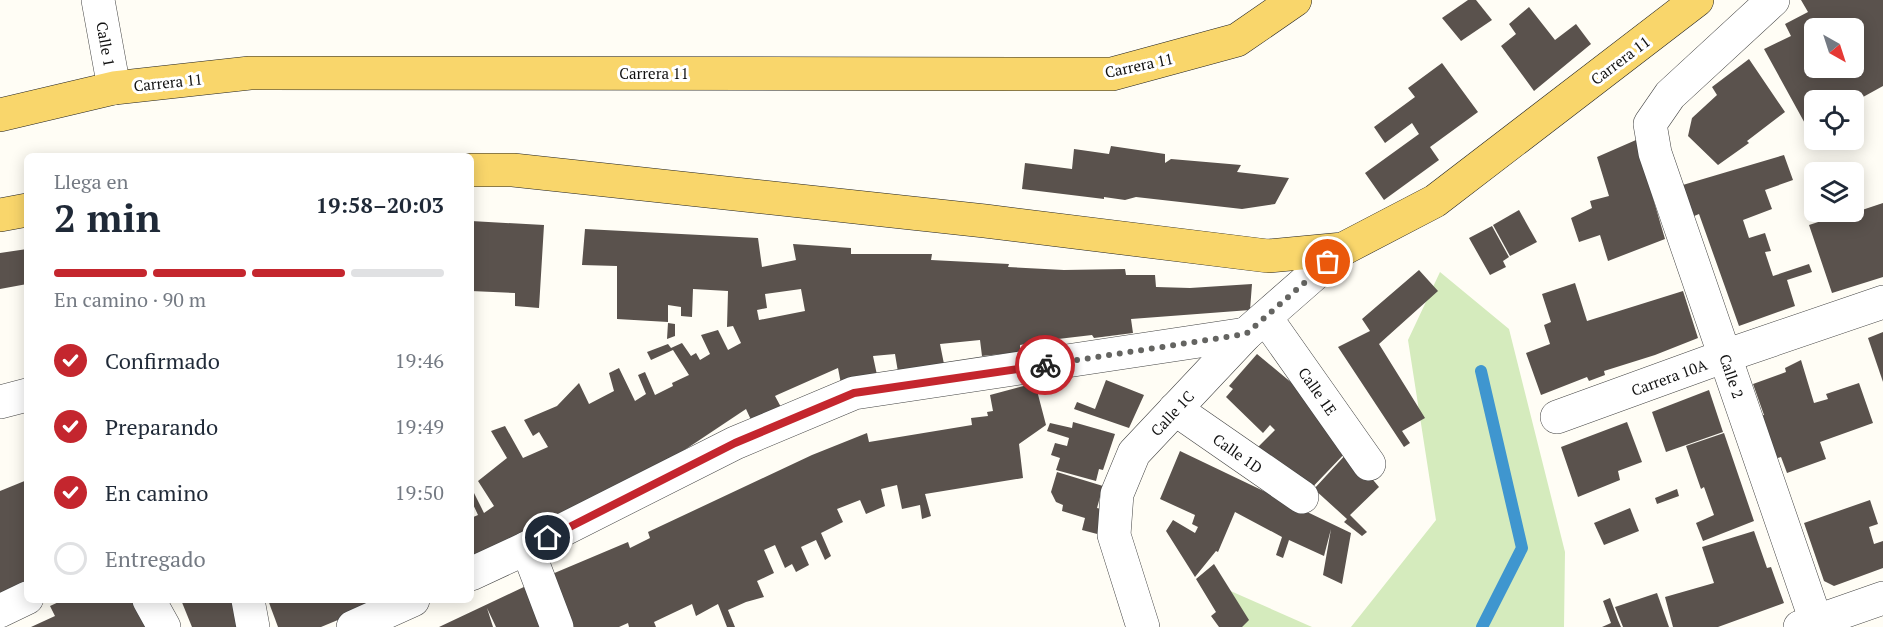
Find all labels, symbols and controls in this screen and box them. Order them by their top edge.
north arrow [1804,18,1864,78]
map controls [1804,18,1864,222]
street label: Calle 1 [92,20,120,68]
street label: Carrera 11 [1586,31,1654,89]
street label: Carrera 11 [1103,48,1175,82]
street label: Carrera 11 [619,63,689,83]
street label: Carrera 11 [133,68,203,96]
button: locate [1804,90,1864,150]
button: layers [1804,162,1864,222]
text: Llega en [54,168,128,195]
text: 19:58–20:03 [316,190,444,219]
text: 2 min [54,191,161,243]
pin [1302,236,1353,287]
icon: bag [1311,245,1344,278]
text: En camino · 90 m [54,286,206,313]
courier [1015,335,1075,395]
icon: check [54,344,87,377]
text: Confirmado [105,346,220,375]
text: 19:46 [395,347,444,374]
icon: bike [1029,349,1062,382]
street label: Calle 2 [1715,351,1749,401]
street label: Carrera 10A [1628,354,1710,400]
street label: Calle 1E [1294,363,1342,419]
street label: Calle 1C [1146,386,1198,440]
icon: check [54,410,87,443]
text: Preparando [105,412,218,441]
text: 19:49 [395,413,444,440]
street label: Calle 1D [1209,429,1267,477]
icon: check [54,476,87,509]
text: En camino [105,478,208,507]
text: 19:50 [395,479,444,506]
pin [522,512,573,563]
icon: home [531,521,564,554]
text: Entregado [105,544,206,573]

